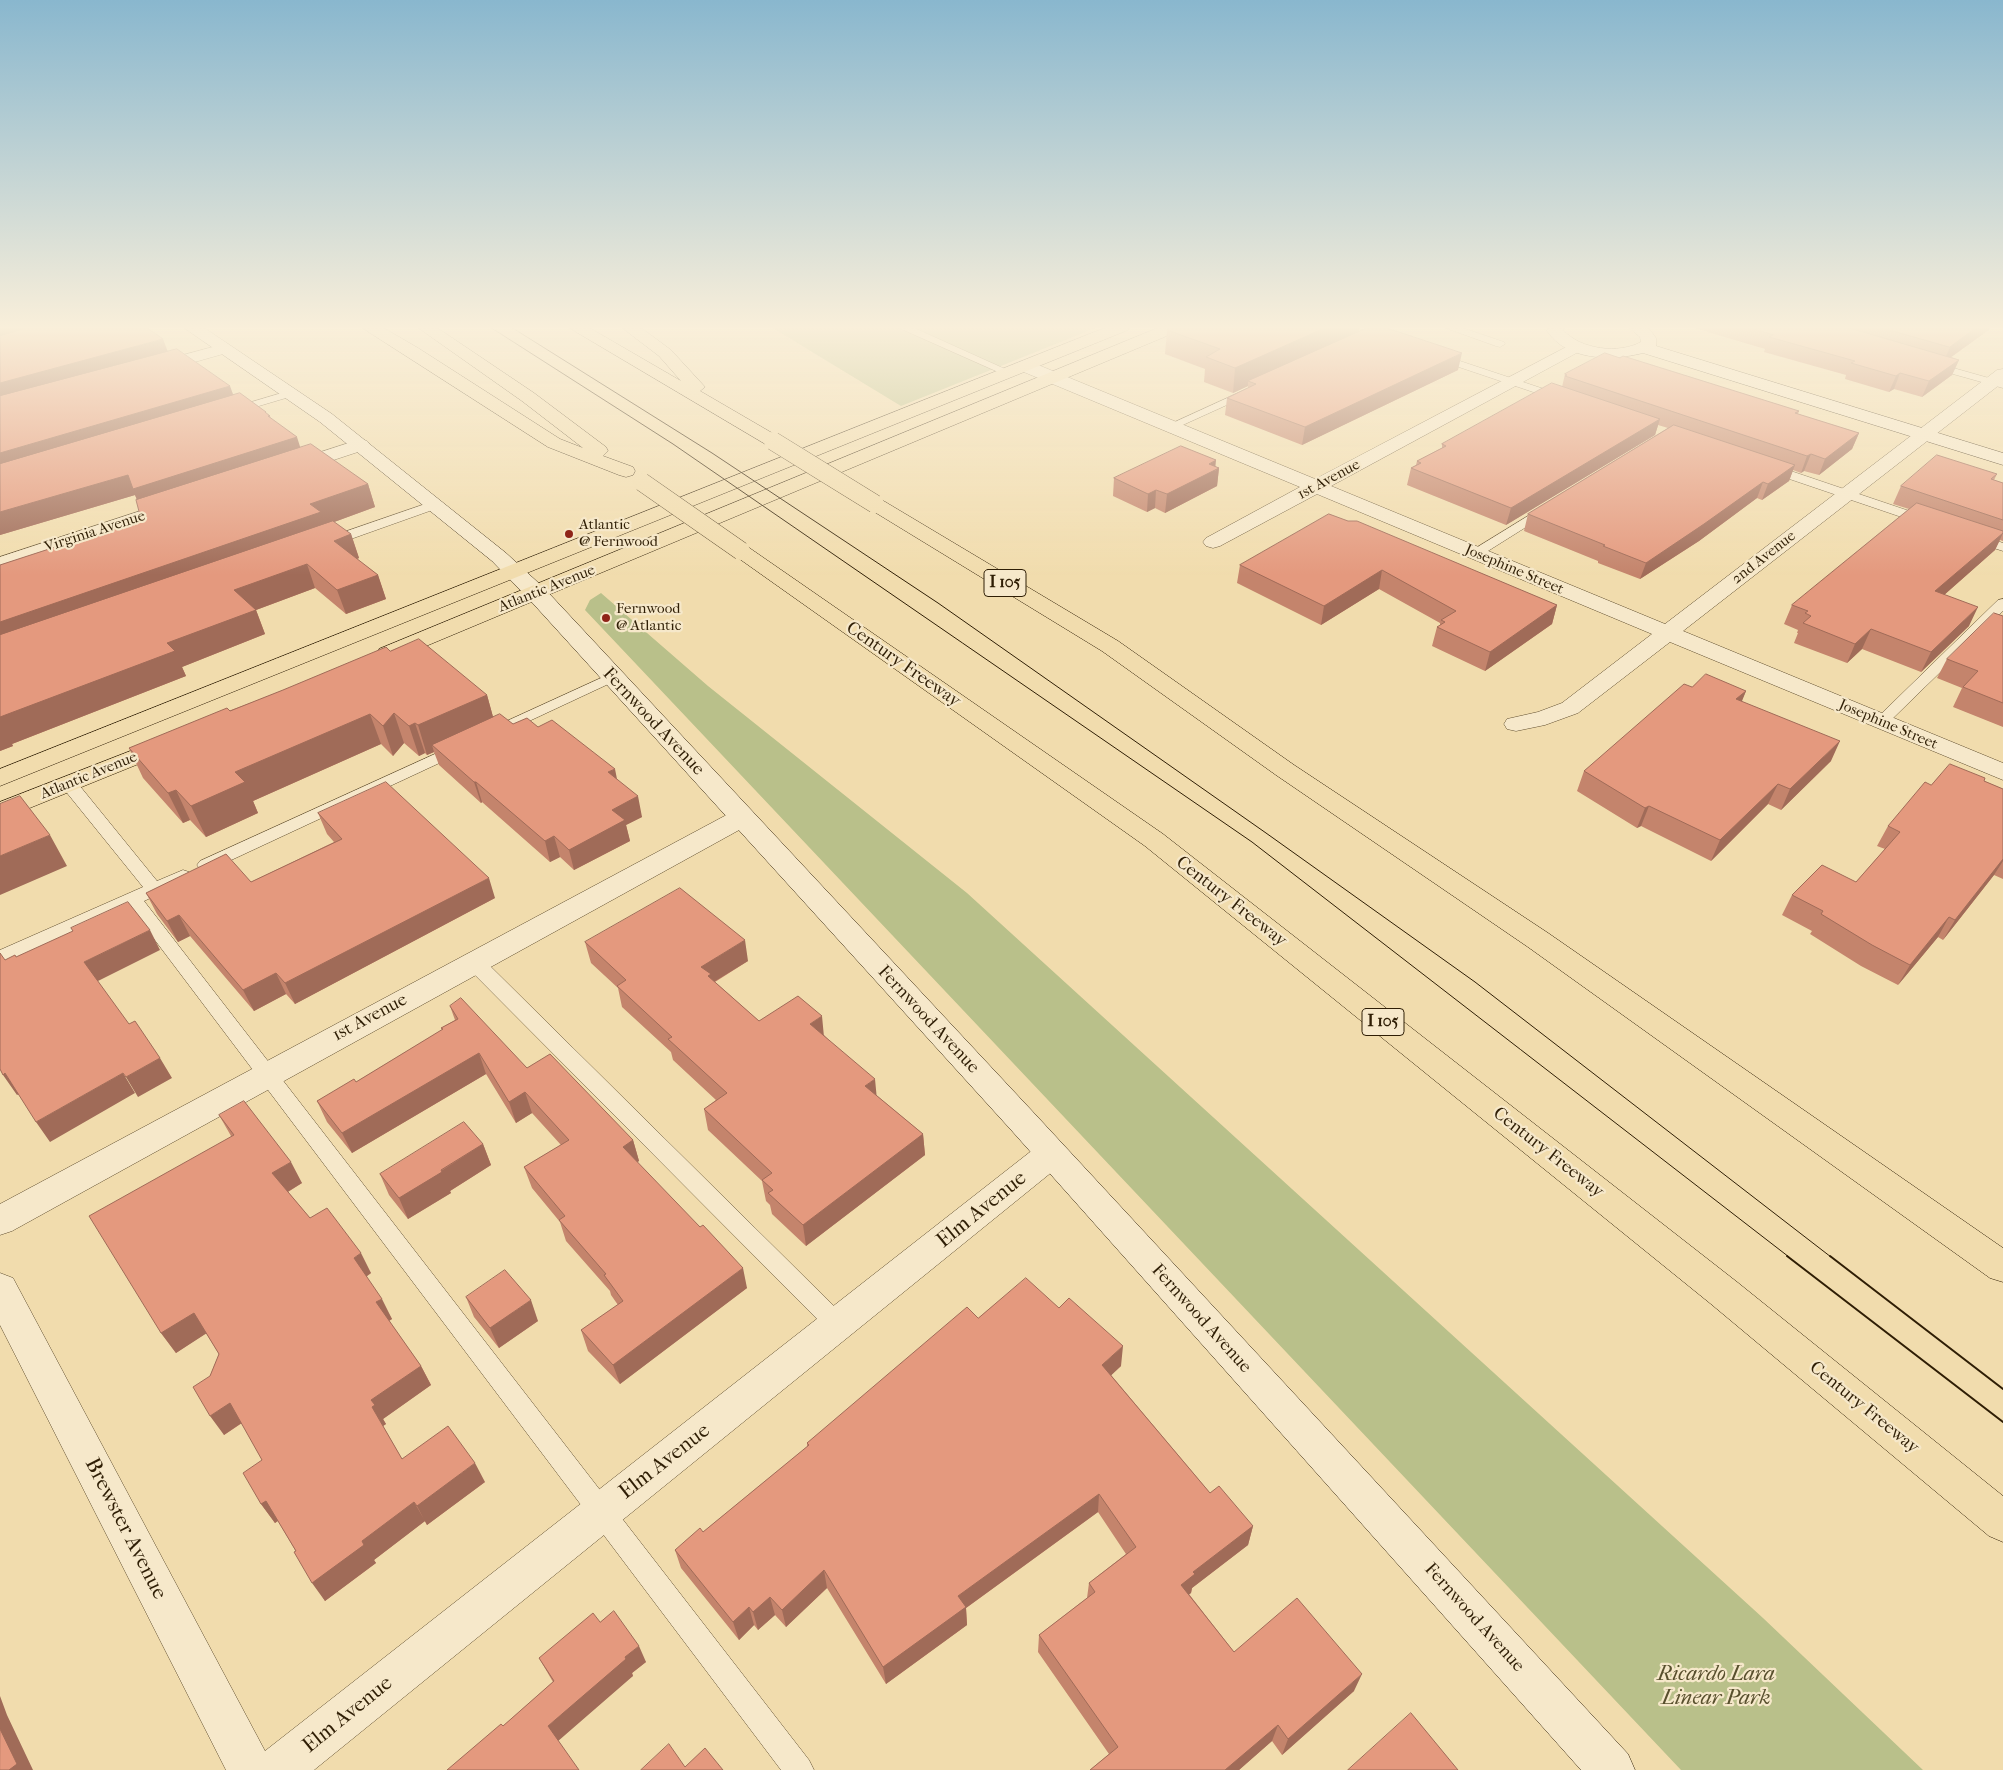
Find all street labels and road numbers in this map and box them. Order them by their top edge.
street label: 1st Avenue [1295,456,1363,504]
street label: Virginia Avenue [42,507,148,557]
street label: 2nd Avenue [1728,527,1800,589]
street label: Josephine Street [1462,541,1566,599]
street label: Atlantic Avenue [496,561,598,617]
road number: I 105 [984,570,1026,596]
street label: Century Freeway [842,618,964,712]
street label: Fernwood Avenue [598,664,708,780]
street label: Josephine Street [1836,696,1940,754]
street label: Atlantic Avenue [38,748,140,804]
street label: Century Freeway [1171,852,1291,952]
street label: Fernwood Avenue [873,962,983,1078]
street label: 1st Avenue [329,989,411,1047]
road number: I 105 [1362,1009,1404,1036]
street label: Century Freeway [1488,1103,1608,1203]
street label: Elm Avenue [932,1166,1032,1254]
street label: Fernwood Avenue [1146,1260,1256,1378]
street label: Century Freeway [1805,1357,1923,1459]
street label: Elm Avenue [615,1419,715,1505]
street label: Brewster Avenue [79,1454,171,1604]
street label: Fernwood Avenue [1419,1559,1529,1677]
street label: Elm Avenue [298,1671,398,1759]

